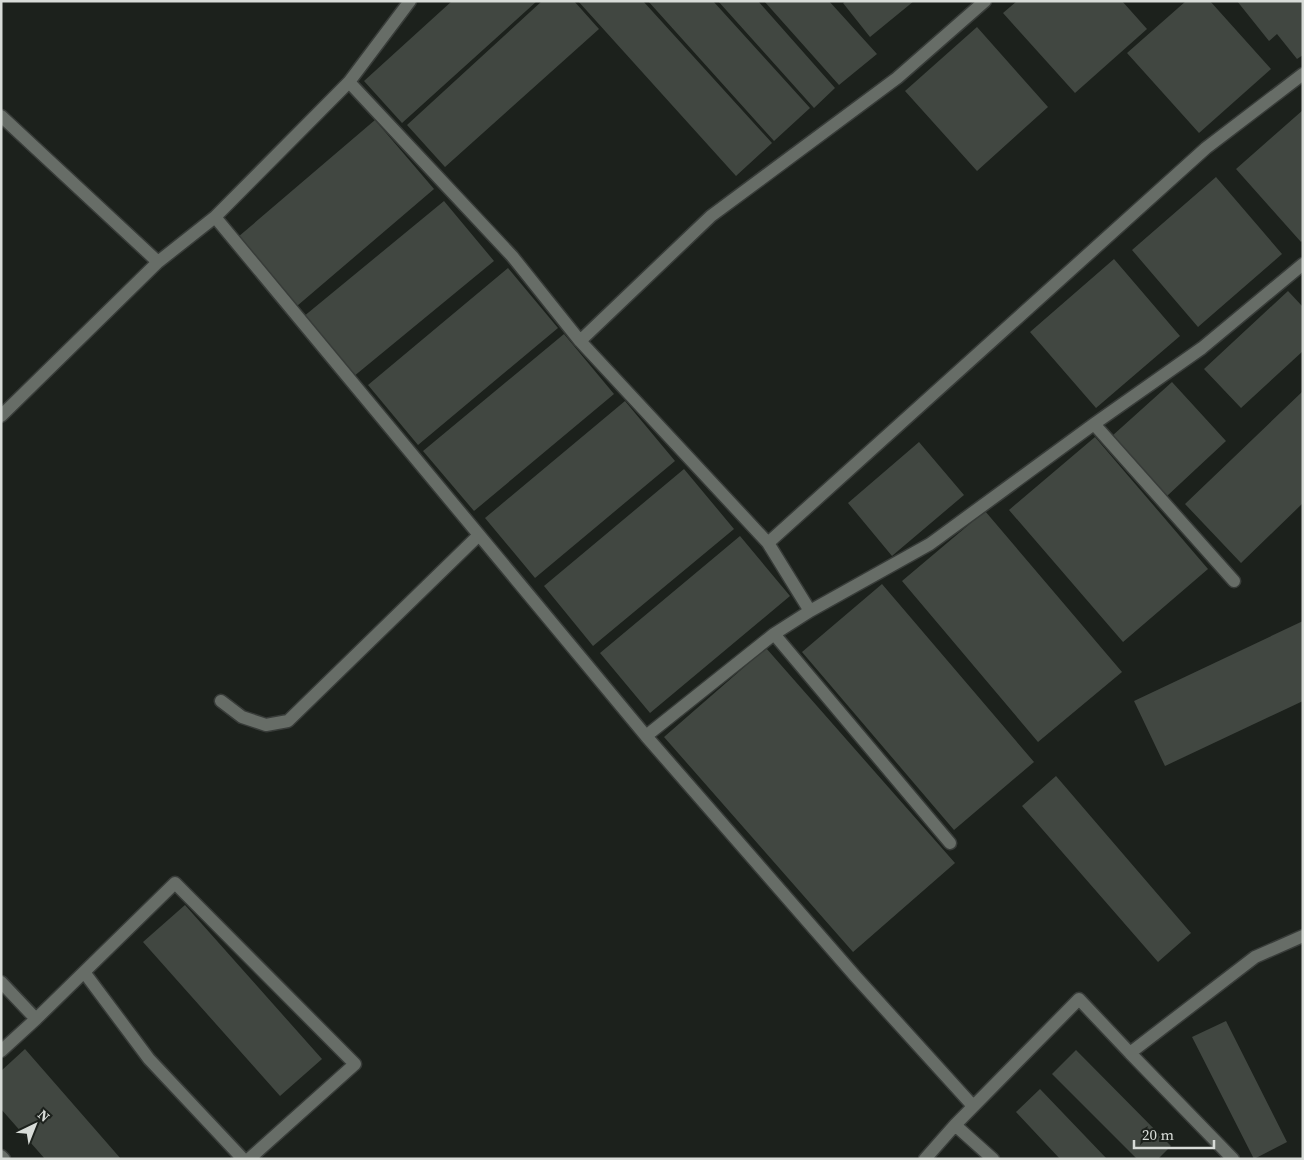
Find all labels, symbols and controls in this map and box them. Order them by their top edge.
north arrow [10,1100,60,1150]
text: N [33,1105,54,1126]
scale bar [1134,1118,1214,1150]
text: 20 m [1142,1124,1174,1145]

